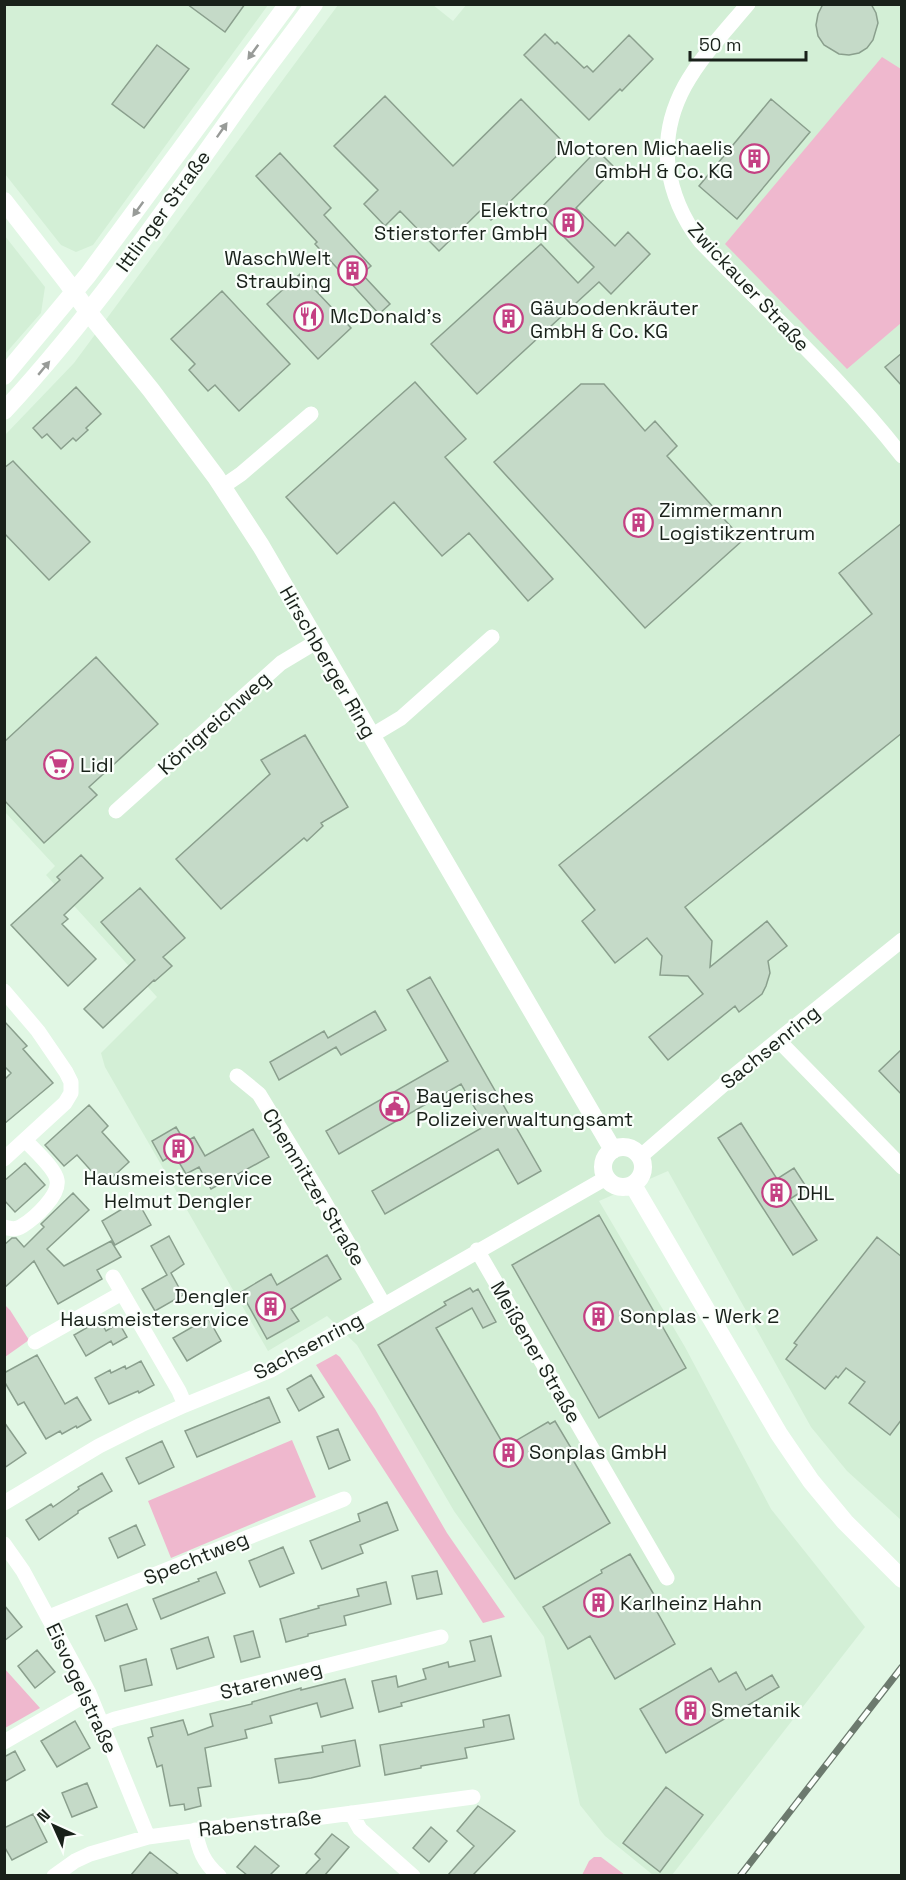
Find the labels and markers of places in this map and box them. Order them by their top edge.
place label: Motoren Michaelis GmbH & Co. KG [556,135,733,184]
building icon: Motoren Michaelis GmbH & Co. KG [738,143,770,175]
place label: Elektro Stierstorfer GmbH [374,197,548,246]
building icon: Elektro Stierstorfer GmbH [553,206,585,238]
place label: WaschWelt Straubing [224,245,331,294]
building icon: WaschWelt Straubing [336,254,368,286]
place label: Gäubodenkräuter GmbH & Co. KG [530,295,699,344]
restaurant icon: McDonald's [293,300,325,332]
place label: McDonald's [330,303,442,329]
building icon: Gäubodenkräuter GmbH & Co. KG [493,303,525,335]
place label: Zimmermann Logistikzentrum [659,497,815,546]
building icon: Zimmermann Logistikzentrum [622,506,654,538]
supermarket icon: Lidl [43,749,75,781]
place label: Lidl [80,752,114,778]
place label: Bayerisches Polizeiverwaltungsamt [416,1083,633,1132]
public building icon: Bayerisches Polizeiverwaltungsamt [379,1091,411,1123]
building icon: Hausmeisterservice Helmut Dengler [162,1132,194,1164]
place label: Hausmeisterservice Helmut Dengler [84,1165,272,1214]
building icon: DHL [760,1177,792,1209]
place label: DHL [797,1180,834,1206]
place label: Dengler Hausmeisterservice [60,1283,249,1332]
building icon: Dengler Hausmeisterservice [254,1291,286,1323]
building icon: Sonplas - Werk 2 [583,1300,615,1332]
place label: Sonplas - Werk 2 [620,1303,779,1329]
building icon: Sonplas GmbH [492,1436,524,1468]
place label: Sonplas GmbH [529,1439,667,1465]
building icon: Karlheinz Hahn [583,1587,615,1619]
place label: Karlheinz Hahn [620,1590,762,1616]
building icon: Smetanik [674,1694,706,1726]
place label: Smetanik [711,1697,801,1723]

